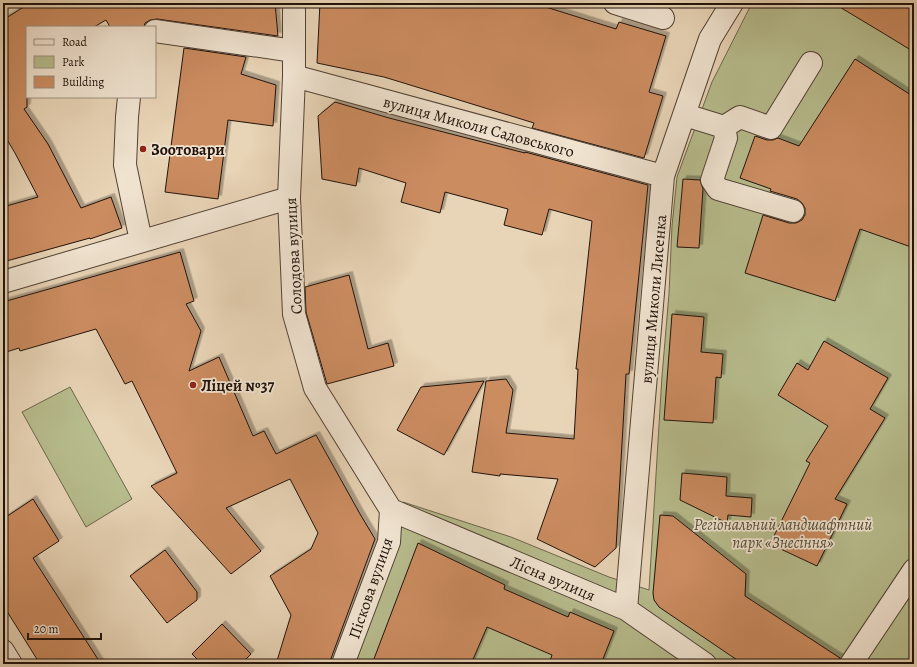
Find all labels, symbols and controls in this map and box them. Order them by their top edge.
legend [26,26,156,98]
text: Road [62,34,88,50]
text: Park [62,54,85,70]
text: Building [62,74,104,90]
street label: вулиця Миколи Садовського [381,91,577,163]
place label: Зоотовари [151,139,225,161]
marker: Зоотовари [138,144,148,154]
street label: Солодова вулиця [280,197,308,315]
street label: вулиця Миколи Лисенка [636,213,672,385]
place label: Ліцей №37 [201,375,275,397]
marker: Ліцей №37 [188,380,198,390]
park label: Регіональний ландшафтний парк «Знесіння» [694,514,872,554]
street label: Піскова вулиця [343,535,399,642]
street label: Лісна вулиця [507,551,599,607]
scale bar [28,615,101,641]
text: 20 m [34,621,58,637]

